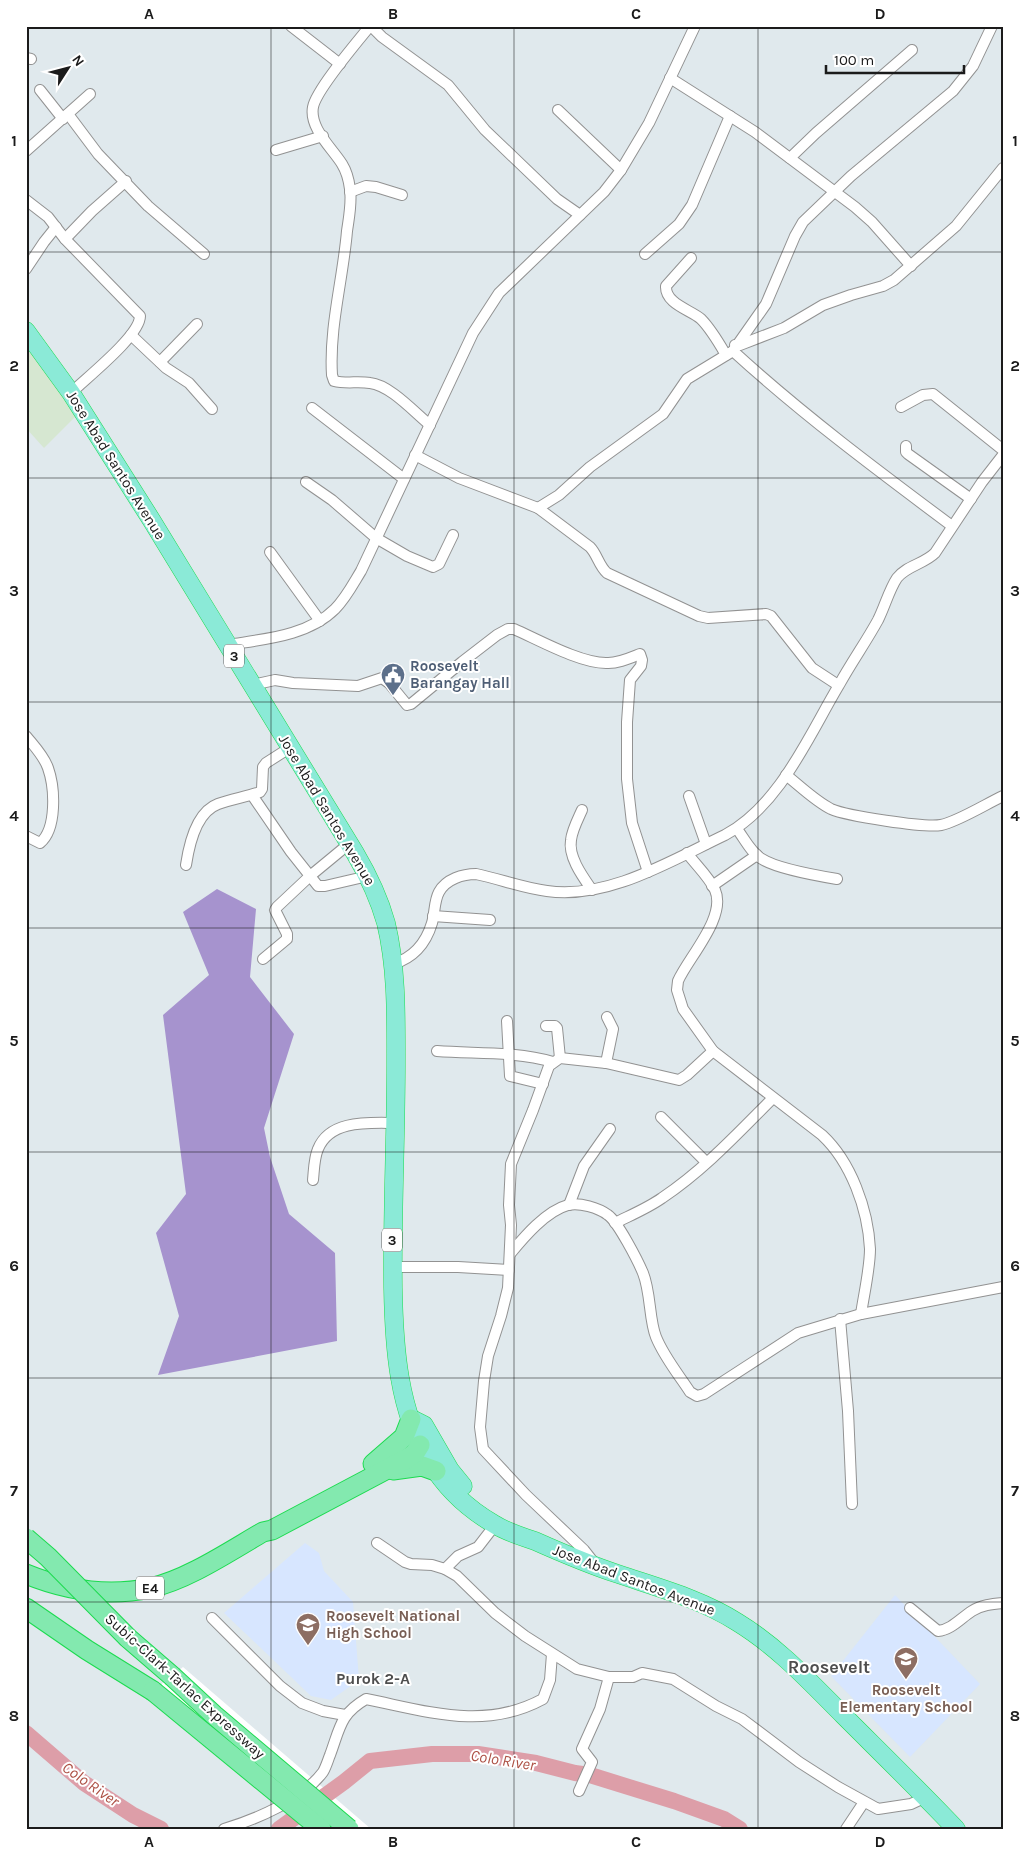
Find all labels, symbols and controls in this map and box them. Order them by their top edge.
text: A [144,4,154,23]
text: B [388,4,398,23]
text: C [631,4,641,23]
text: D [875,4,886,23]
north arrow [42,42,92,92]
scale bar [826,42,964,74]
text: 100 m [834,51,874,69]
text: N [68,52,88,70]
text: 1 [11,131,17,150]
text: 1 [1012,131,1018,150]
text: 2 [9,356,19,375]
text: 2 [1010,356,1020,375]
street label: Jose Abad Santos Avenue [63,387,169,543]
text: 3 [9,581,19,600]
text: 3 [1010,581,1020,600]
road number: 3 [224,644,244,668]
place label: Roosevelt Barangay Hall [410,657,510,692]
public building icon: Roosevelt Barangay Hall [380,662,406,696]
street label: Jose Abad Santos Avenue [275,731,379,889]
text: 4 [9,806,19,825]
text: 4 [1010,806,1020,825]
text: 5 [9,1031,19,1050]
text: 5 [1010,1031,1020,1050]
road number: 3 [382,1228,402,1252]
text: 6 [9,1256,19,1275]
text: 6 [1010,1256,1020,1275]
text: 7 [10,1481,18,1500]
text: 7 [1011,1481,1019,1500]
street label: Jose Abad Santos Avenue [550,1541,718,1619]
road number: E4 [136,1576,164,1600]
place label: Roosevelt National High School [326,1607,460,1642]
street label: Subic-Clark-Tarlac Expressway [101,1609,269,1763]
school or university icon: Roosevelt National High School [295,1612,321,1646]
school or university icon: Roosevelt Elementary School [893,1646,919,1680]
district label: Roosevelt [788,1656,870,1678]
district label: Purok 2-A [336,1669,410,1688]
place label: Roosevelt Elementary School [839,1681,973,1716]
text: 8 [9,1706,19,1725]
text: 8 [1010,1706,1020,1725]
water label: Colo River [469,1746,537,1775]
water label: Colo River [59,1757,124,1811]
text: A [144,1832,154,1851]
text: B [388,1832,398,1851]
text: C [631,1832,641,1851]
text: D [875,1832,886,1851]

